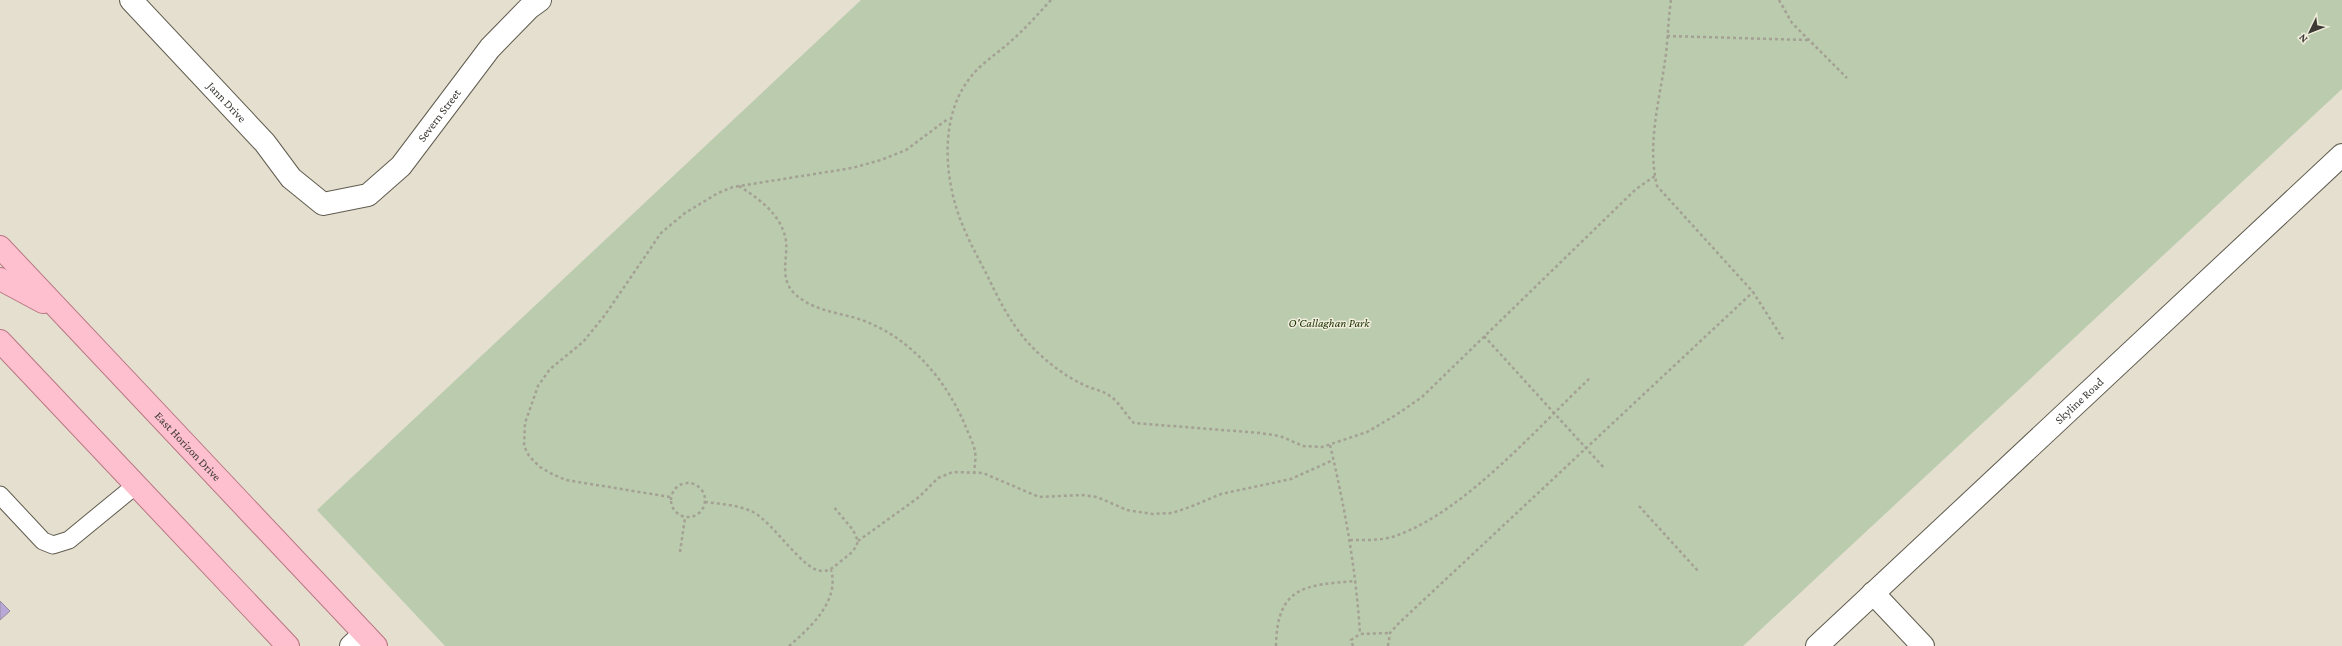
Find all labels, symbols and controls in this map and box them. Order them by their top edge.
north arrow [2290,12,2330,52]
text: N [2295,32,2310,46]
street label: Jann Drive [204,78,249,125]
street label: Severn Street [415,85,464,145]
park label: O'Callaghan Park [1289,316,1370,330]
street label: Skyline Road [2052,374,2107,427]
street label: East Horizon Drive [152,409,224,484]

